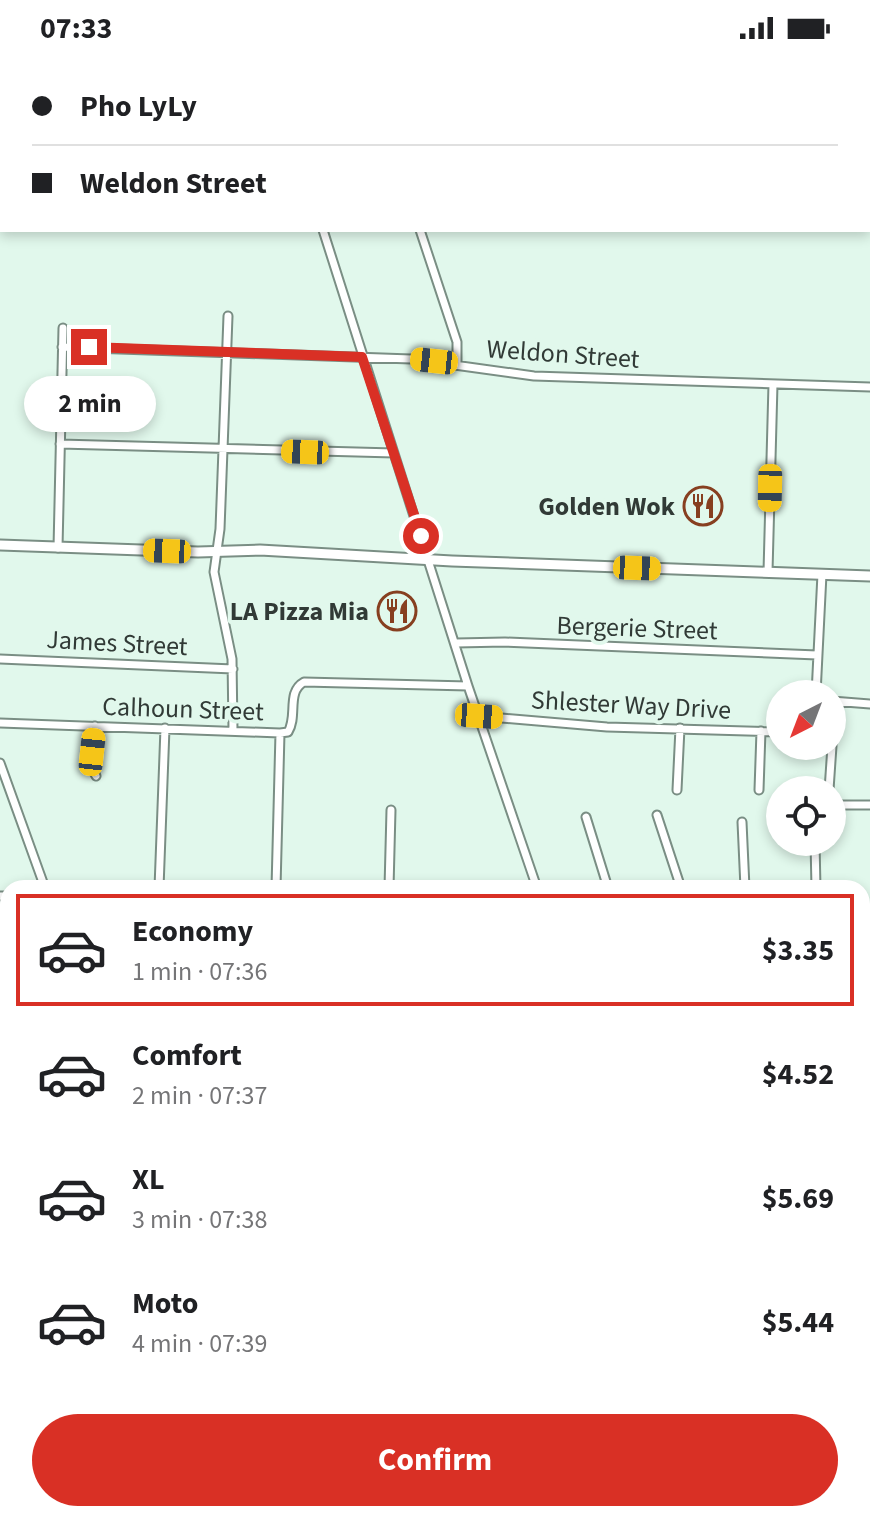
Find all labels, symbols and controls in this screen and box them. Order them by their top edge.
text: 07:33 [40,7,112,50]
text: Pho LyLy [80,85,197,128]
text: Weldon Street [80,162,267,205]
route end [71,329,107,365]
street label: Weldon Street [485,330,641,378]
car [409,347,459,375]
callout: 2 min [23,375,155,431]
text: 2 min [58,385,122,422]
car [281,439,329,465]
car [758,464,782,512]
restaurant icon: Golden Wok [682,485,724,527]
place label: Golden Wok [538,488,676,525]
route start [403,518,439,554]
car [143,538,191,564]
car [613,555,661,581]
restaurant icon: LA Pizza Mia [376,590,418,632]
place label: LA Pizza Mia [230,593,369,630]
street label: Bergerie Street [556,607,718,649]
street label: James Street [46,621,189,665]
north arrow [766,680,846,760]
map controls [766,680,846,856]
street label: Shlester Way Drive [530,681,732,729]
street label: Calhoun Street [102,688,265,730]
car [454,702,504,730]
car [78,727,106,777]
button: locate [766,776,846,856]
text: Economy [132,910,253,953]
icon: car [36,914,108,986]
text: $3.35 [762,929,834,972]
text: 1 min · 07:36 [132,953,267,990]
text: Comfort [132,1034,242,1077]
icon: car [36,1038,108,1110]
text: $4.52 [762,1053,834,1096]
text: 2 min · 07:37 [132,1077,267,1114]
text: XL [132,1158,165,1201]
icon: car [36,1162,108,1234]
text: $5.69 [762,1177,834,1220]
text: 3 min · 07:38 [132,1201,267,1238]
text: Moto [132,1282,198,1325]
icon: car [36,1286,108,1358]
text: $5.44 [762,1301,834,1344]
text: 4 min · 07:39 [132,1325,267,1362]
button: Confirm [32,1414,838,1506]

